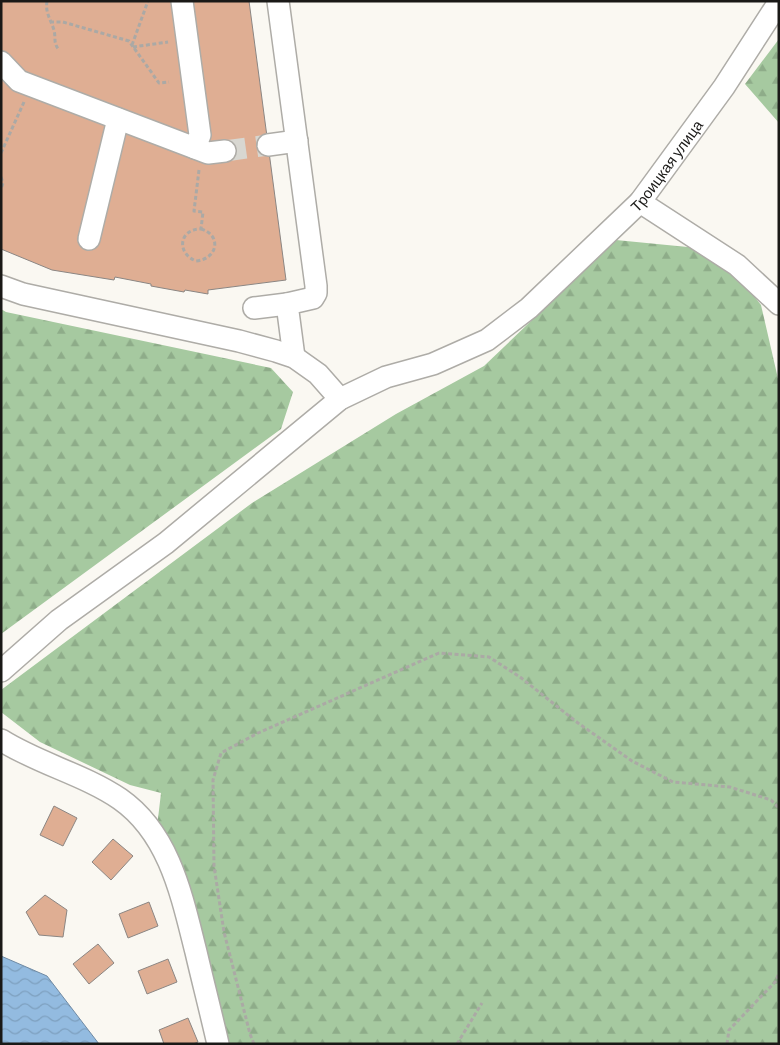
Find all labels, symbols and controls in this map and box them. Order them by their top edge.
street label: Троицкая улица [627,116,707,215]

